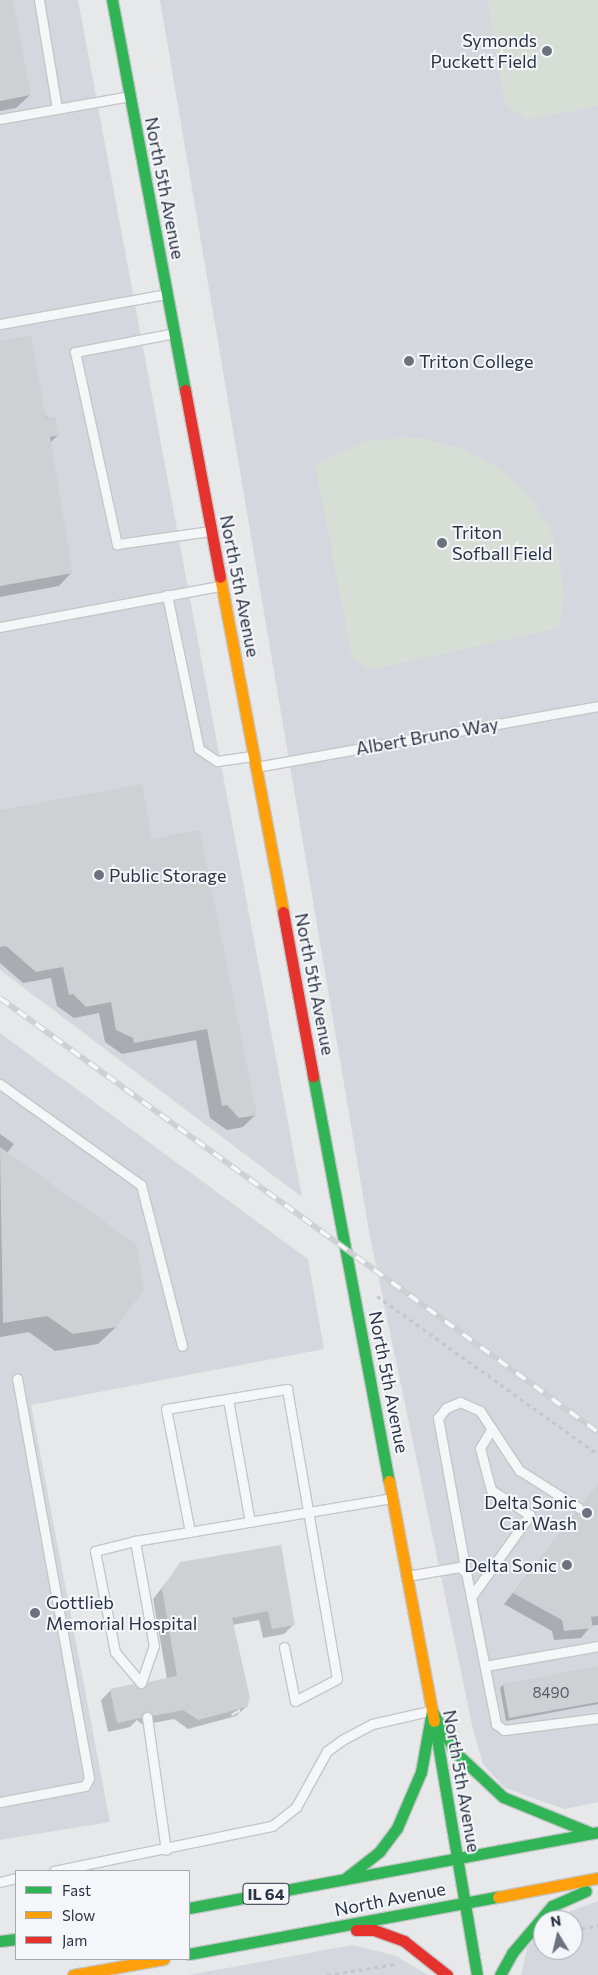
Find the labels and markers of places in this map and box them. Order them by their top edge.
place label: Symonds Puckett Field [430,30,537,72]
marker: Symonds Puckett Field [541,45,553,57]
place label: Triton College [419,350,533,372]
marker: Triton College [403,355,415,367]
place label: Triton Sofball Field [452,522,552,564]
marker: Triton Sofball Field [436,537,448,549]
place label: Public Storage [109,864,226,886]
marker: Public Storage [93,869,105,881]
place label: Delta Sonic Car Wash [484,1492,577,1535]
marker: Delta Sonic Car Wash [581,1507,593,1519]
place label: Delta Sonic [464,1554,557,1576]
marker: Delta Sonic [561,1559,573,1571]
place label: Gottlieb Memorial Hospital [46,1592,197,1635]
marker: Gottlieb Memorial Hospital [28,1606,42,1620]

